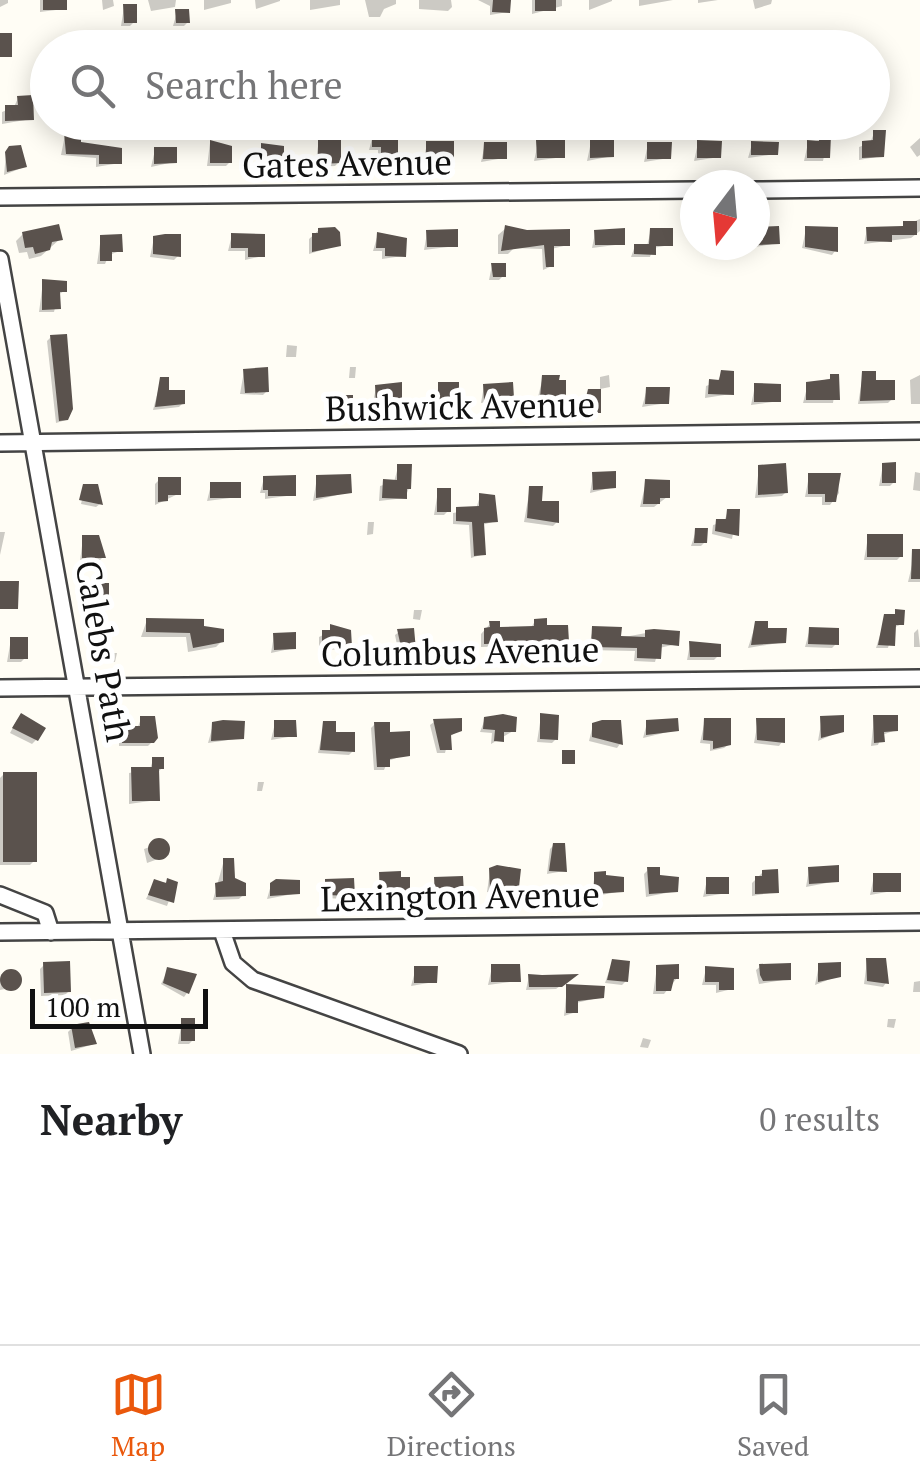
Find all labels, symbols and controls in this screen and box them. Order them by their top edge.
search box [30,30,890,140]
icon: search [65,58,120,113]
text: Search here [145,60,343,110]
street label: Gates Avenue [242,138,452,188]
north arrow [680,170,770,260]
street label: Bushwick Avenue [325,381,595,431]
street label: Calebs Path [65,557,143,745]
street label: Columbus Avenue [320,626,600,676]
street label: Lexington Avenue [320,871,600,921]
scale bar [30,984,208,1028]
text: 100 m [45,988,121,1025]
text: Nearby [40,1091,182,1147]
text: 0 results [759,1098,880,1140]
tab: Map [111,1367,166,1464]
tab: Directions [387,1367,516,1464]
tab: Saved [737,1367,809,1464]

